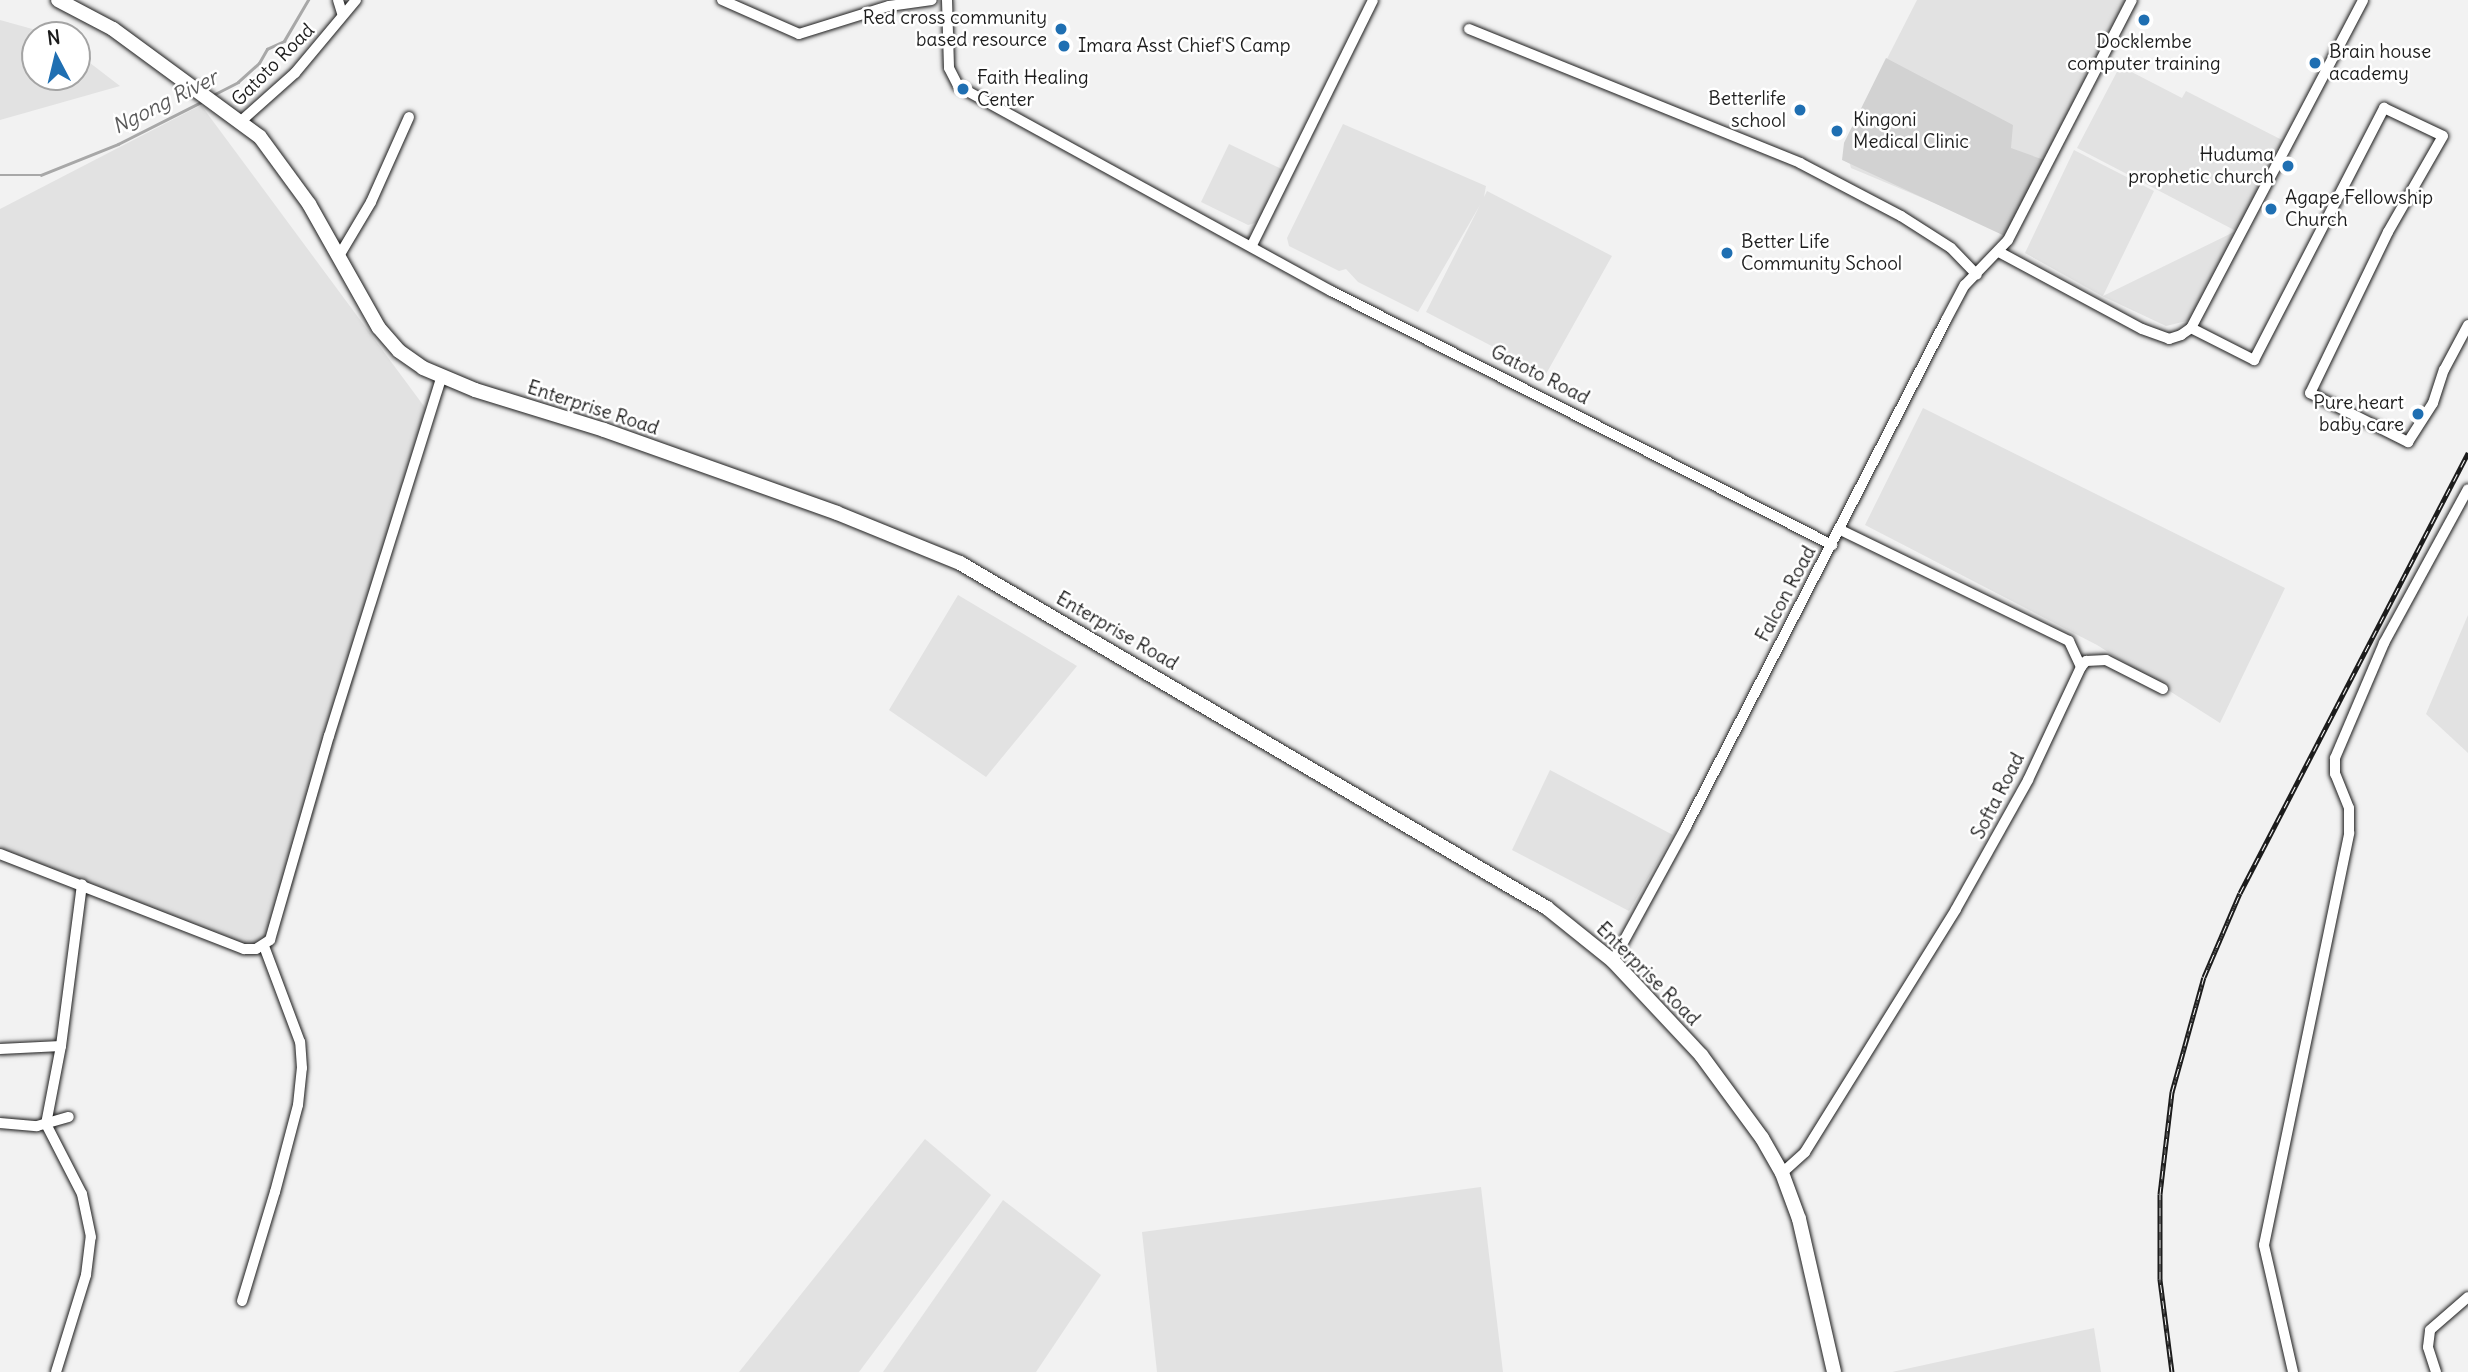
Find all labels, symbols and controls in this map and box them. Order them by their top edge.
place label: Red cross community based resource [863,7,1047,51]
marker: Docklembe computer training [2136,12,2152,28]
street label: Gatoto Road [227,19,319,111]
north arrow [21,21,91,91]
marker: Red cross community based resource [1053,21,1069,37]
text: N [46,24,62,50]
place label: Docklembe computer training [2067,31,2221,75]
place label: Imara Asst Chief'S Camp [1078,35,1291,57]
marker: Imara Asst Chief'S Camp [1056,38,1072,54]
place label: Brain house academy [2329,41,2431,85]
marker: Brain house academy [2307,55,2323,71]
water label: Ngong River [108,65,222,139]
place label: Faith Healing Center [977,67,1089,111]
marker: Faith Healing Center [955,81,971,97]
place label: Betterlife school [1708,88,1786,132]
marker: Betterlife school [1792,102,1808,118]
place label: Kingoni Medical Clinic [1853,109,1969,153]
marker: Kingoni Medical Clinic [1827,121,1847,141]
place label: Huduma prophetic church [2128,144,2274,188]
marker: Huduma prophetic church [2280,158,2296,174]
place label: Agape Fellowship Church [2285,187,2433,231]
marker: Agape Fellowship Church [2263,201,2279,217]
place label: Better Life Community School [1741,231,1902,275]
marker: Better Life Community School [1719,245,1735,261]
street label: Gatoto Road [1487,340,1593,410]
street label: Enterprise Road [524,376,662,440]
place label: Pure heart baby care [2313,392,2404,436]
marker: Pure heart baby care [2410,406,2426,422]
street label: Falcon Road [1751,542,1821,646]
street label: Enterprise Road [1052,587,1182,675]
street label: Softa Road [1967,749,2029,843]
street label: Enterprise Road [1592,918,1704,1030]

